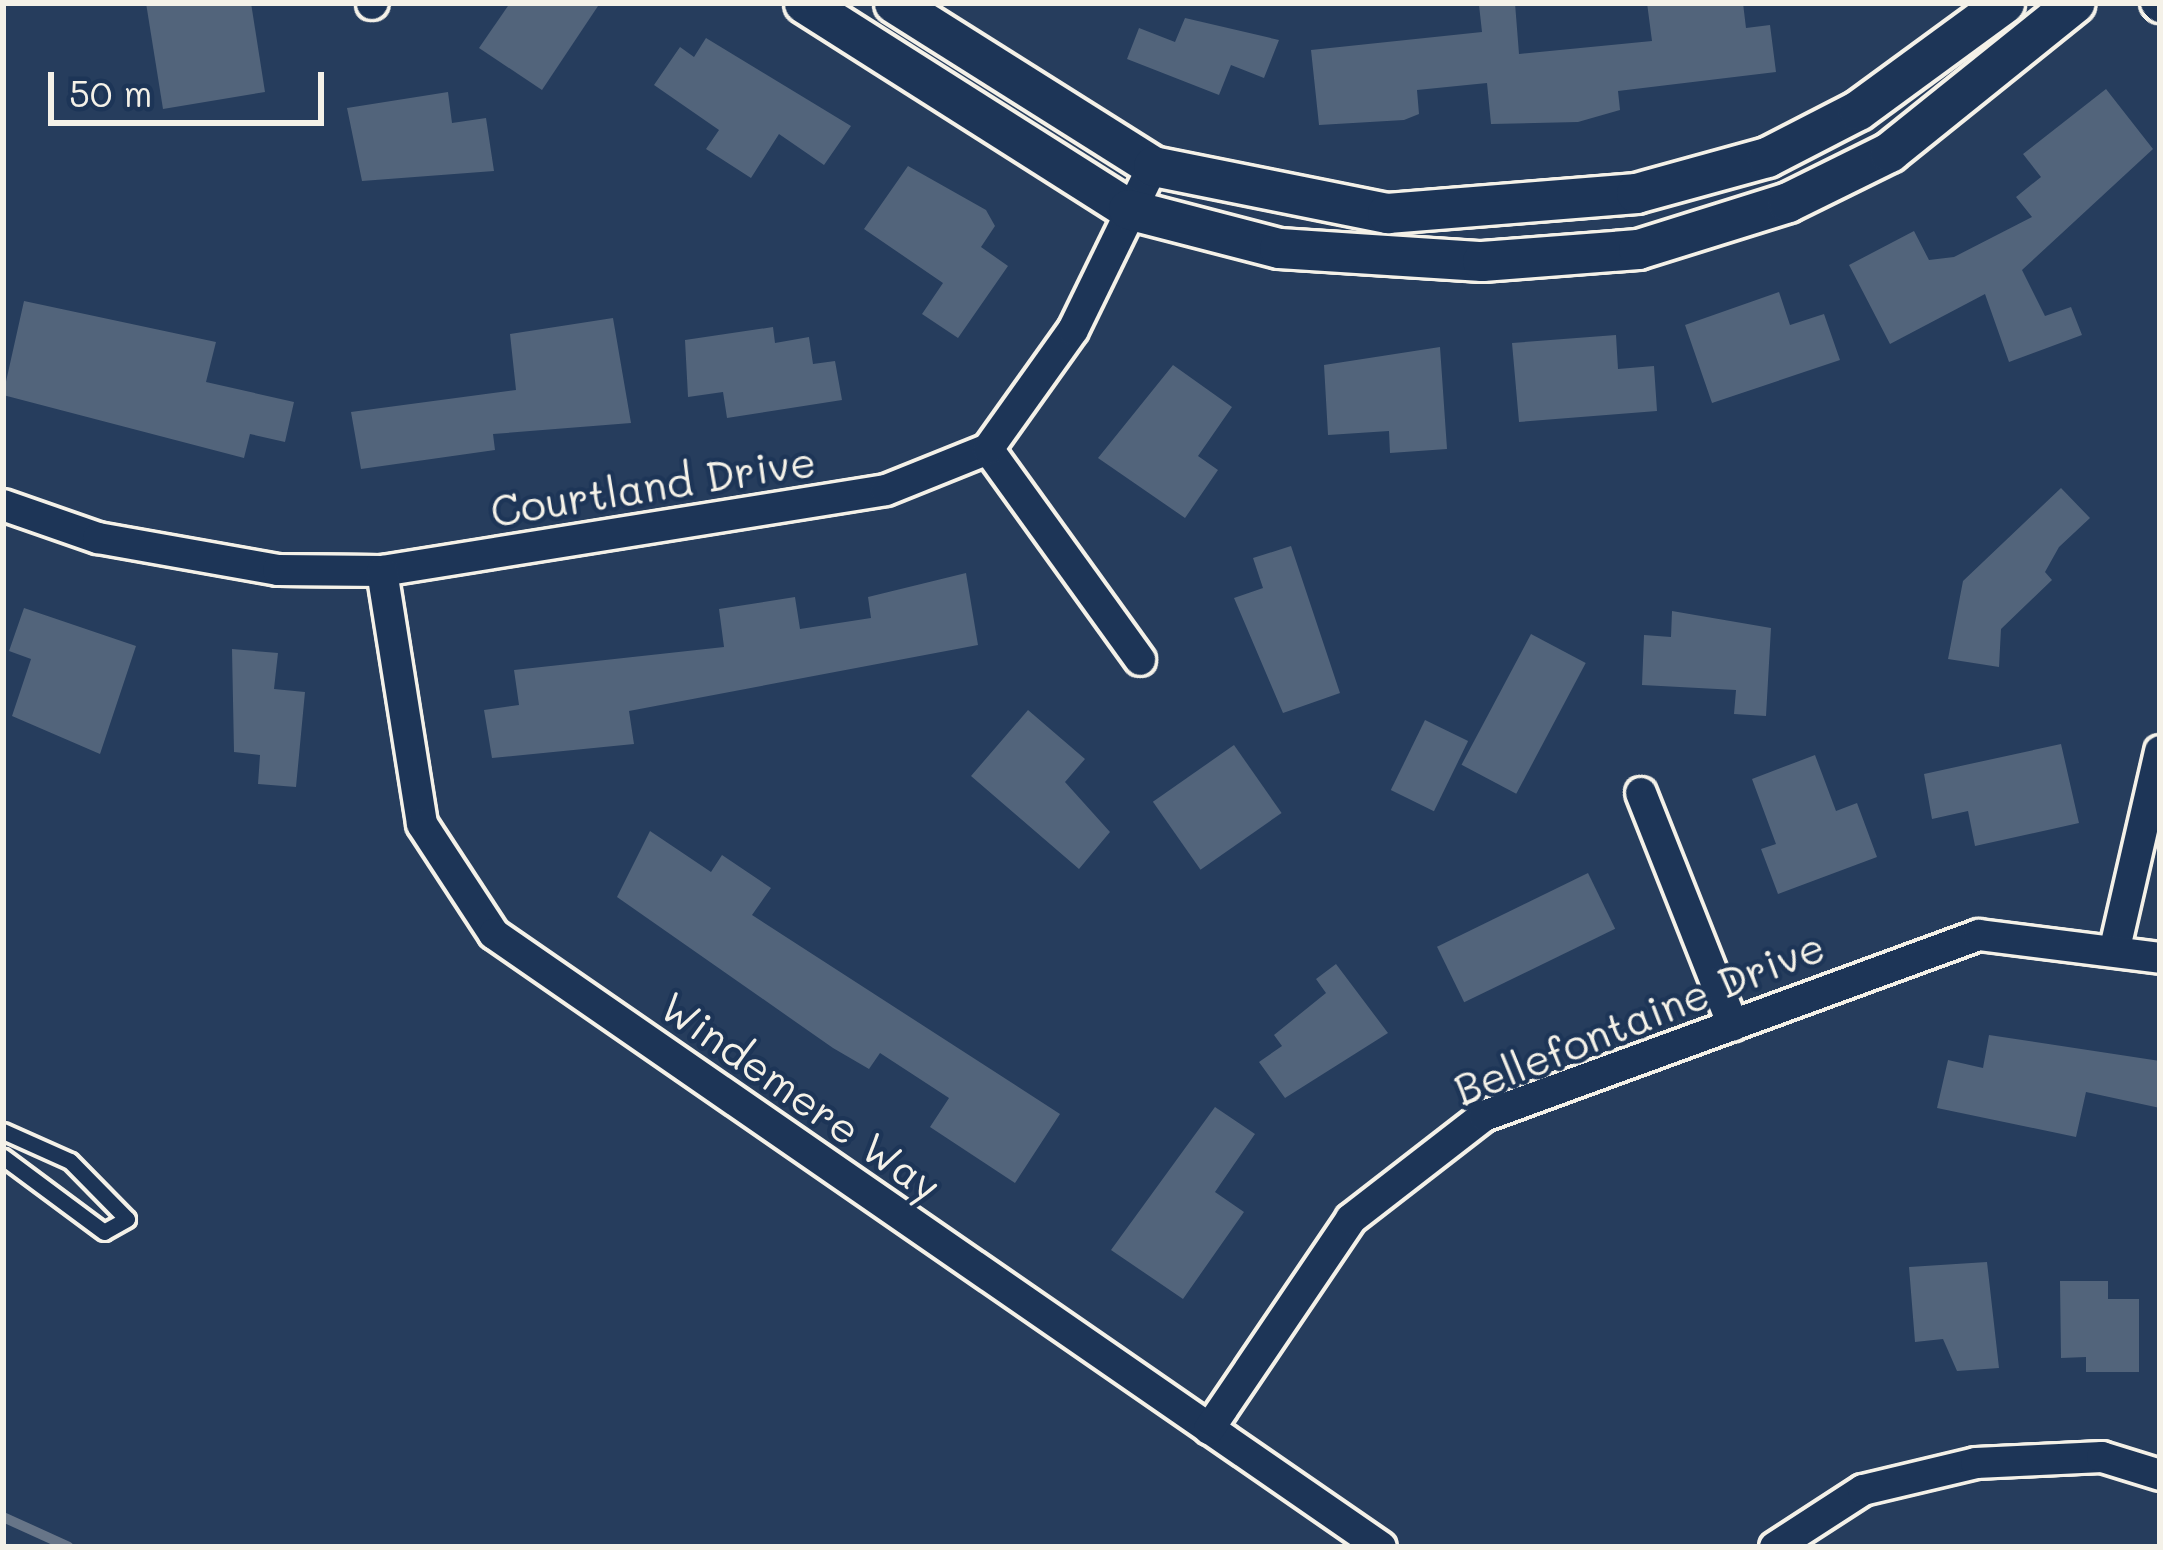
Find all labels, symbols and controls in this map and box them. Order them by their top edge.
scale bar [54,48,330,122]
text: 50 m [69,69,152,116]
street label: Courtland Drive [487,435,819,537]
street label: Bellefontaine Drive [1446,921,1832,1115]
street label: Windemere Way [651,981,951,1211]

